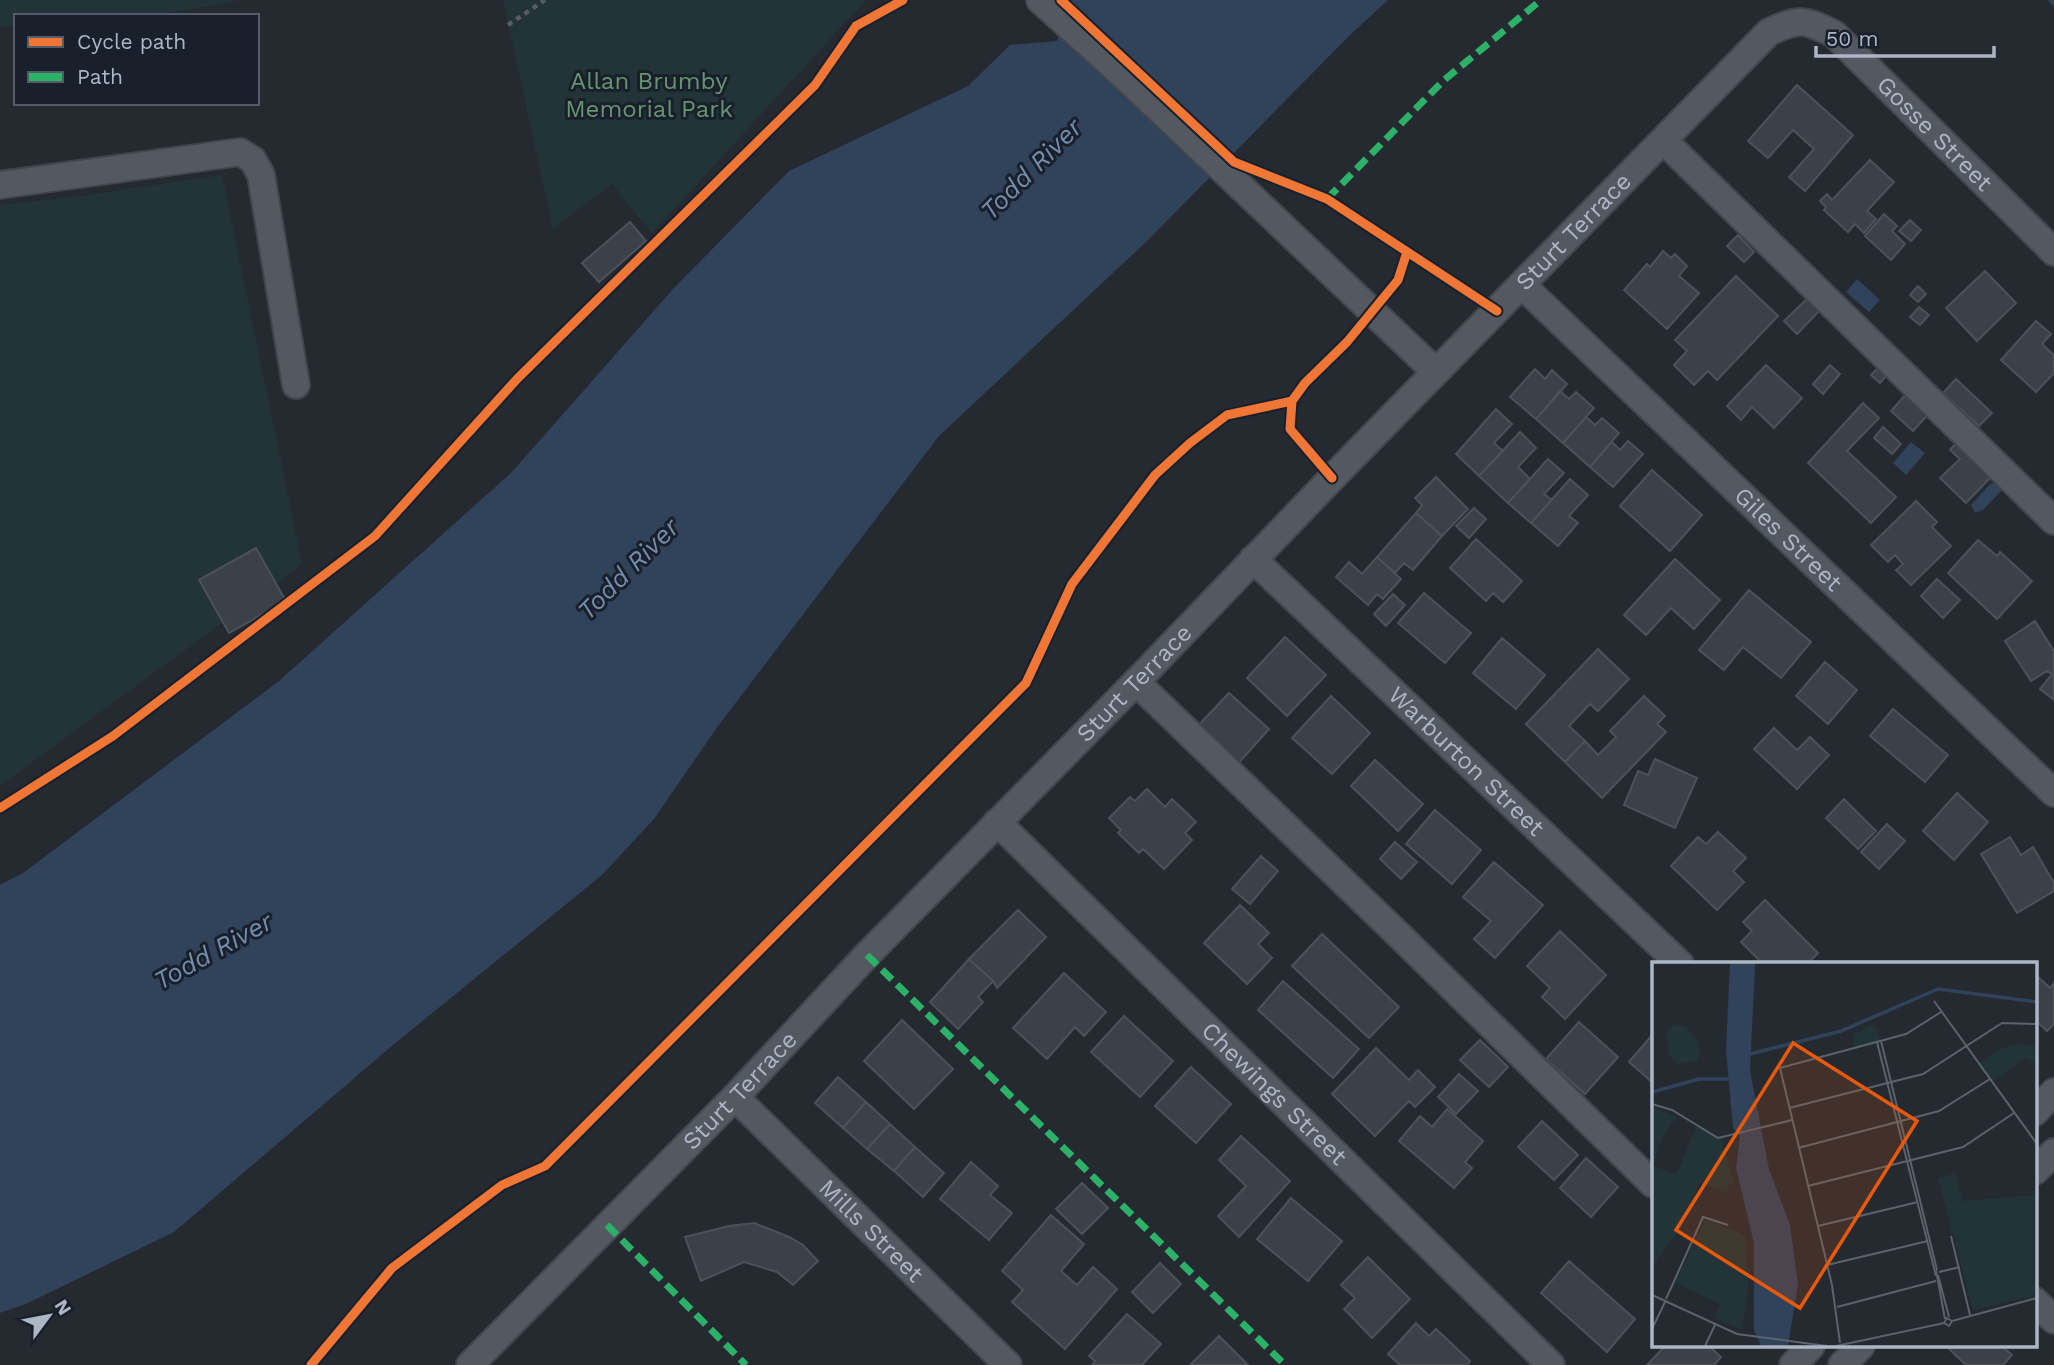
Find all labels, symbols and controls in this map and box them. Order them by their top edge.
legend [14,14,259,105]
scale bar [1816,14,1994,58]
text: 50 m [1826,26,1878,51]
text: Cycle path [77,29,186,54]
text: Path [77,64,123,89]
park label: Allan Brumby Memorial Park [565,67,733,123]
street label: Gosse Street [1871,70,1998,197]
water label: Todd River [974,112,1088,226]
street label: Sturt Terrace [1510,167,1637,296]
street label: Giles Street [1729,481,1848,597]
water label: Todd River [571,512,685,626]
street label: Sturt Terrace [1071,619,1198,748]
street label: Warburton Street [1383,681,1550,842]
water label: Todd River [149,906,278,996]
inset map [1652,962,2036,1348]
street label: Chewings Street [1196,1016,1353,1171]
street label: Sturt Terrace [677,1026,803,1155]
street label: Mills Street [813,1174,929,1288]
north arrow [14,1281,84,1351]
text: N [50,1295,76,1319]

